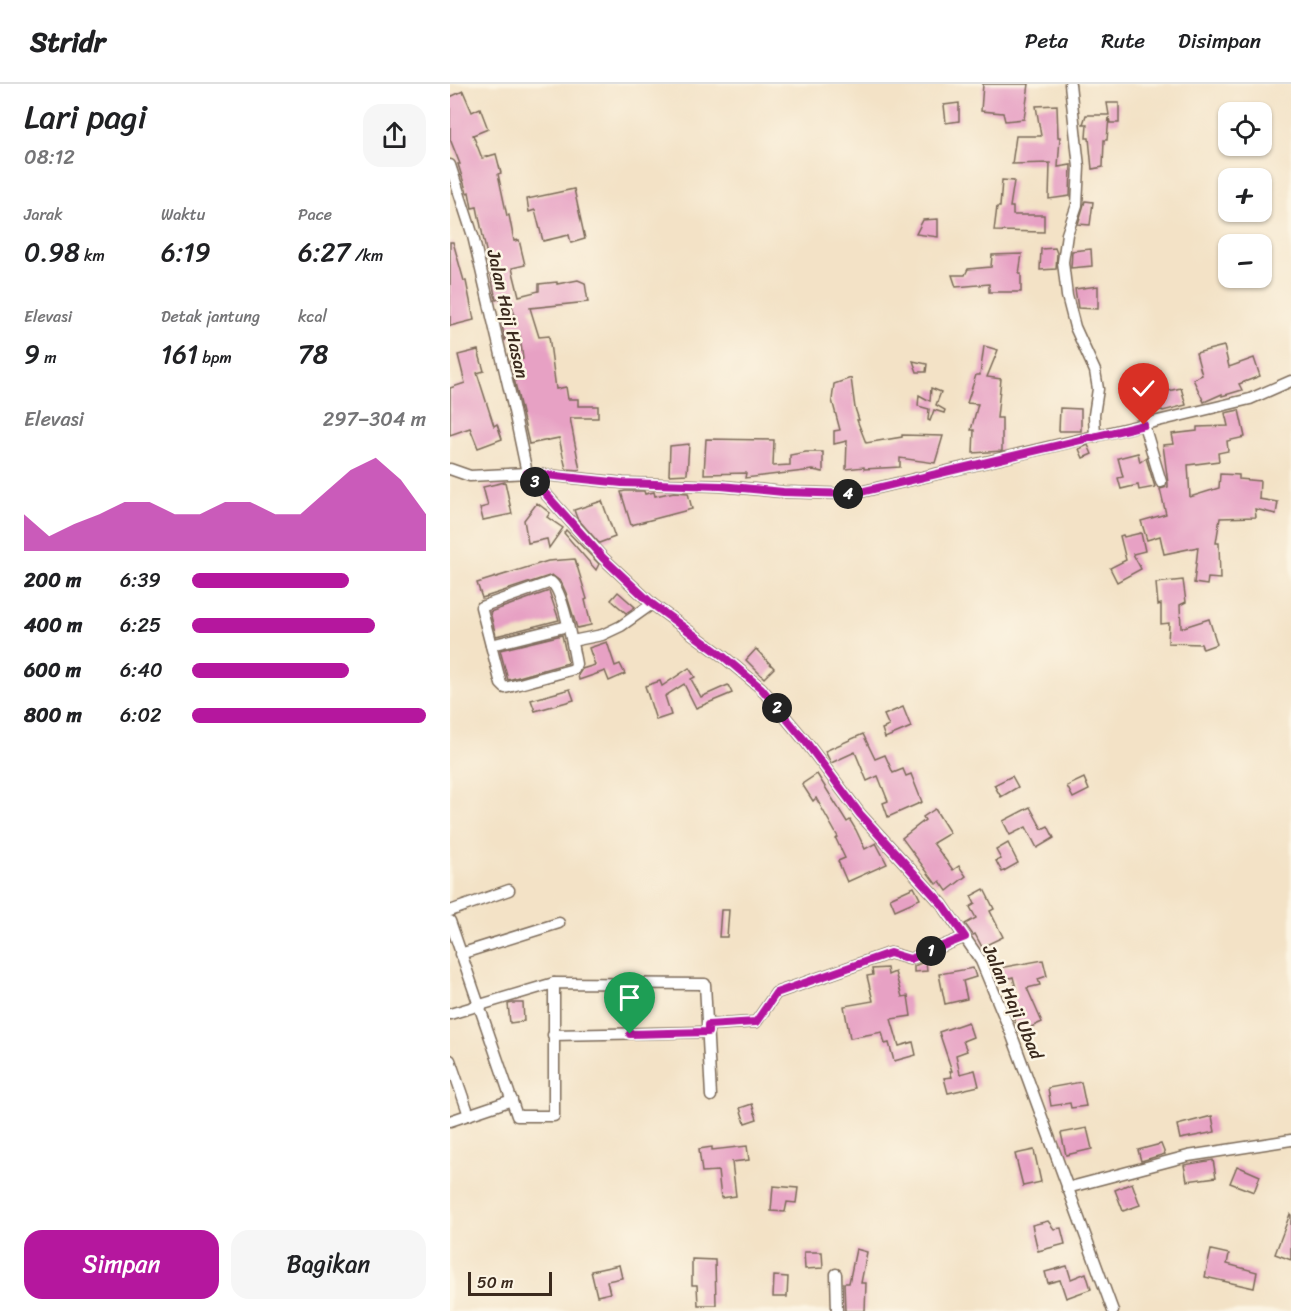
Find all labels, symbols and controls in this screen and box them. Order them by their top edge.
text: Stridr [30,17,105,66]
text: Peta [1025,22,1068,60]
text: Rute [1101,22,1145,60]
text: Disimpan [1178,22,1261,60]
text: Lari pagi [24,88,147,146]
map controls [1218,102,1272,288]
button: locate [1218,102,1272,156]
button: share [363,104,426,167]
text: 08:12 [24,140,75,175]
button: + [1218,168,1272,222]
text: Jarak [24,200,63,229]
text: Waktu [161,200,205,229]
text: Pace [298,200,332,229]
text: 0.98 [24,229,80,275]
text: 6:19 [161,229,211,275]
text: 6:27 [298,229,350,275]
button: − [1218,234,1272,288]
text: km [80,241,105,270]
text: /km [350,241,383,270]
street label: Jalan Haji Hasan [477,245,538,382]
text: Elevasi [24,302,72,331]
text: Detak jantung [161,302,260,331]
text: kcal [298,302,327,331]
text: 9 [24,331,40,377]
text: 161 [161,331,198,377]
text: 78 [298,331,329,377]
text: m [40,343,56,372]
text: bpm [198,343,232,372]
pin [1118,363,1169,425]
icon: check [1127,372,1160,405]
text: Elevasi [24,402,84,437]
text: 297–304 m [323,402,426,437]
pin: 3 [520,467,550,497]
text: 3 [531,467,539,496]
pin: 4 [833,479,863,509]
text: 4 [843,479,853,508]
text: 200 m [24,563,81,598]
text: 6:39 [120,563,161,598]
text: 400 m [24,608,82,643]
text: 6:25 [120,608,161,643]
text: 600 m [24,653,81,688]
text: 6:40 [120,653,163,688]
pin: 2 [762,693,792,723]
text: 2 [772,693,782,722]
text: 800 m [24,698,82,733]
text: 6:02 [120,698,162,733]
pin: 1 [916,936,946,966]
text: 1 [928,936,934,965]
street label: Jalan Haji Ubad [973,938,1053,1066]
pin [604,972,655,1034]
icon: arrive [613,981,646,1014]
button: Simpan [24,1230,219,1299]
button: Bagikan [231,1230,426,1299]
text: 50 m [477,1268,513,1297]
scale bar [468,1269,552,1296]

